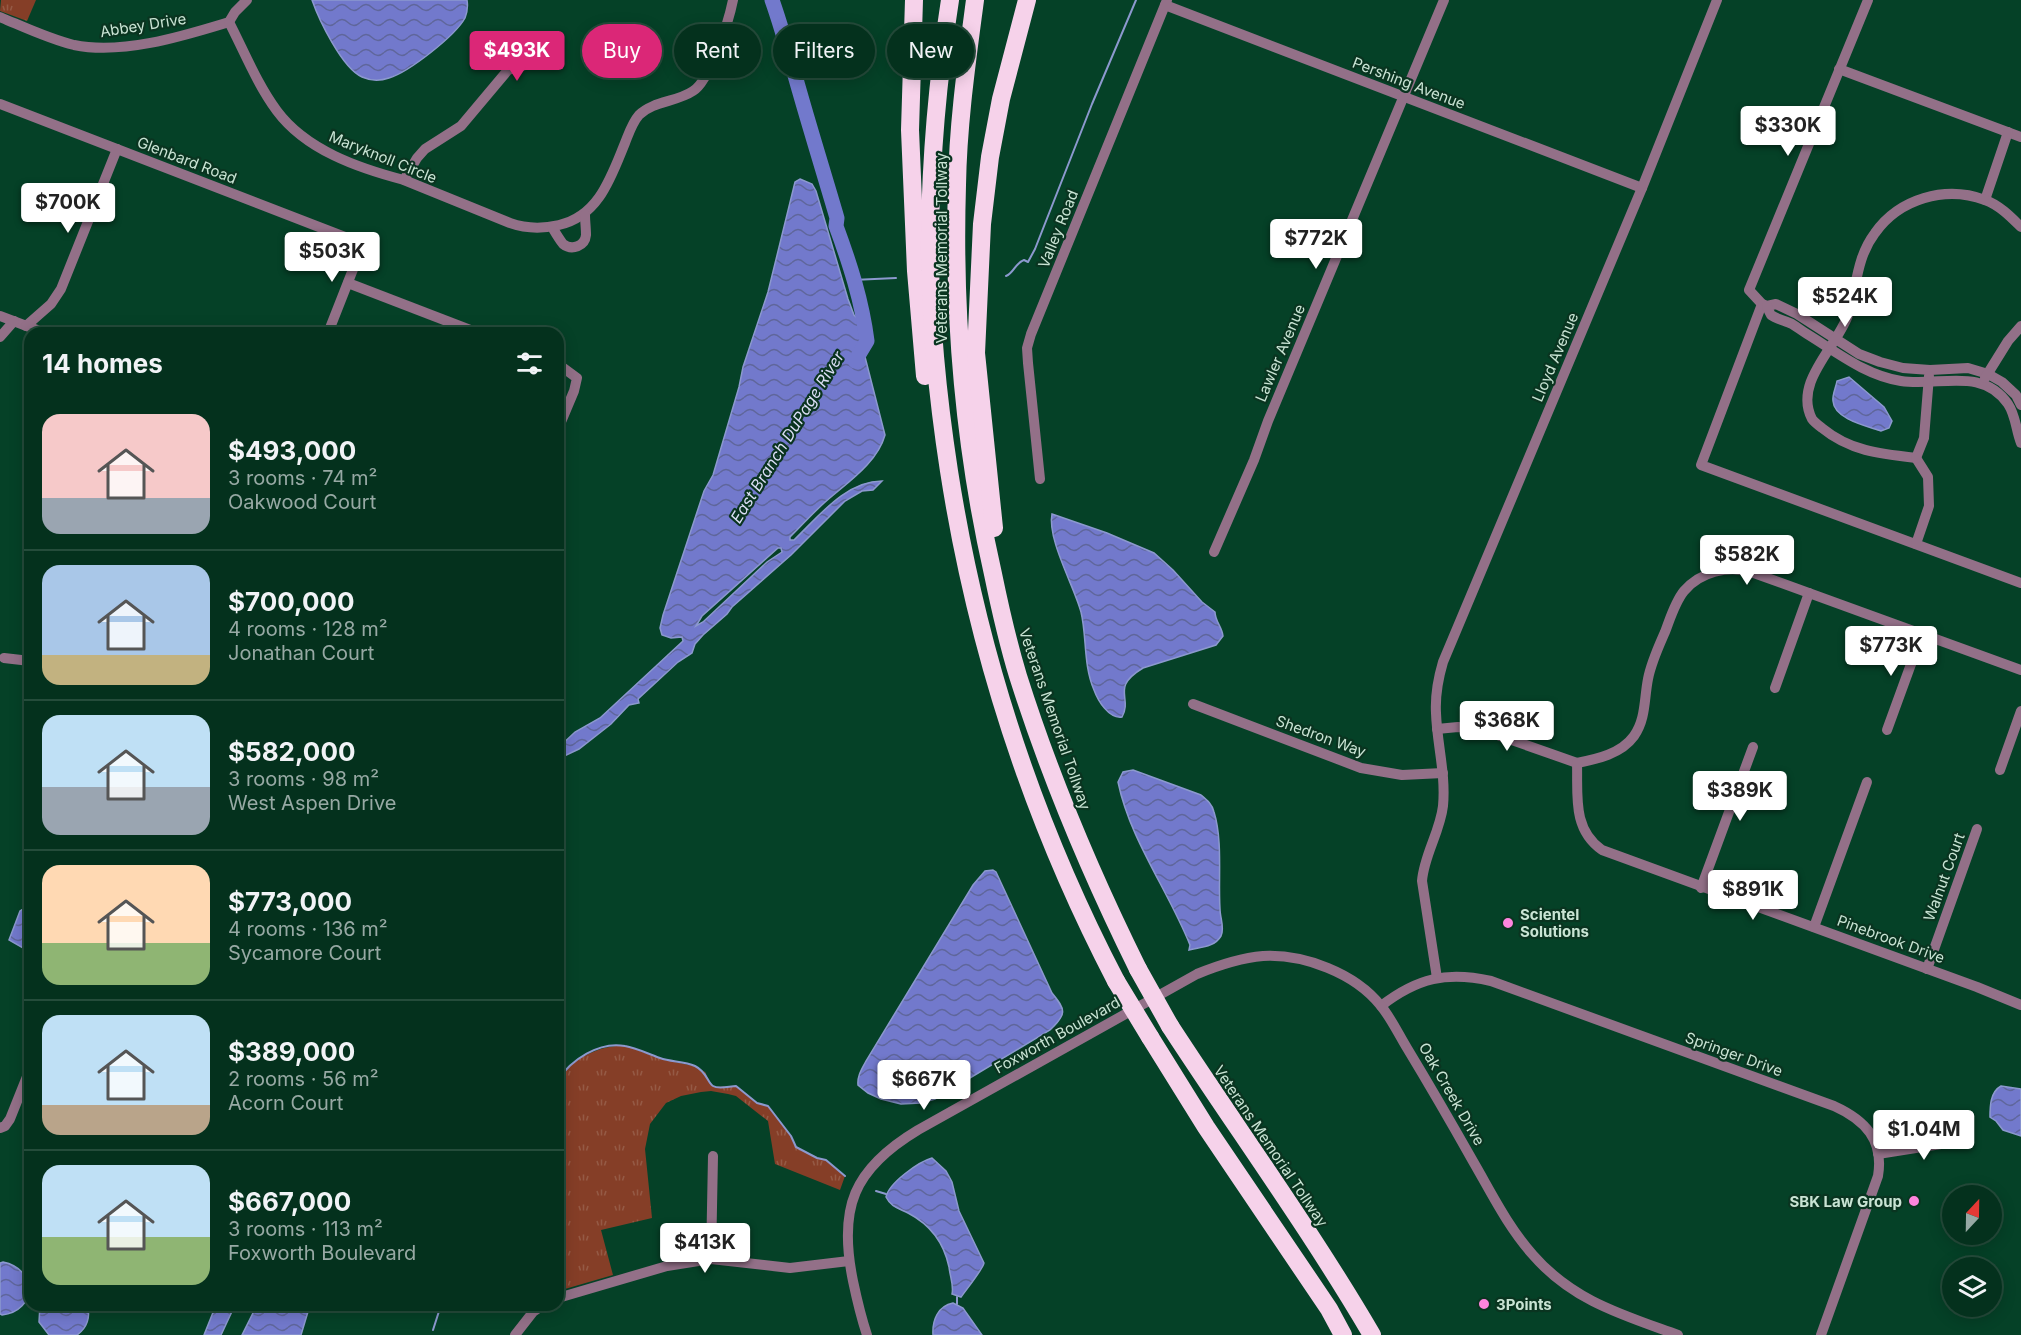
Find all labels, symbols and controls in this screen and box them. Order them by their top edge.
street label: Abbey Drive [99,9,187,41]
chip: Buy [582,24,662,78]
chip: Rent [674,24,761,78]
chip: Filters [773,24,875,78]
chip: New [887,24,974,78]
pin: $493K [475,31,559,82]
text: $493K [484,38,550,62]
street label: Pershing Avenue [1350,53,1468,113]
pin: $330K [1746,106,1830,157]
text: $330K [1755,113,1821,137]
street label: Maryknoll Circle [326,127,440,187]
street label: Glenbard Road [135,132,239,188]
street label: Veterans Memorial Tollway [932,152,951,343]
pin: $700K [26,183,110,234]
street label: Valley Road [1034,187,1082,271]
text: $700K [35,190,101,214]
pin: $772K [1274,219,1358,270]
text: $772K [1284,226,1348,250]
pin: $503K [290,232,374,283]
text: $503K [299,239,365,263]
pin: $524K [1803,277,1887,328]
text: $524K [1812,284,1878,308]
street label: Lawler Avenue [1251,301,1309,405]
street label: Lloyd Avenue [1528,310,1582,404]
icon: filters [513,347,546,380]
water label: East Branch DuPage River [726,347,849,527]
text: 14 homes [42,348,163,379]
text: $493,000 [228,435,356,466]
icon: home [90,438,162,510]
text: 3 rooms · 74 m² [228,466,377,490]
text: Oakwood Court [228,490,376,514]
pin: $582K [1705,535,1789,586]
text: $582K [1714,542,1780,566]
text: $700,000 [228,586,355,617]
icon: home [90,589,162,661]
text: 4 rooms · 128 m² [228,617,388,641]
street label: Veterans Memorial Tollway [1015,626,1095,813]
pin: $773K [1849,626,1933,677]
text: $773K [1859,633,1923,657]
text: Jonathan Court [228,641,374,665]
pin: $368K [1465,701,1549,752]
text: $368K [1474,708,1540,732]
street label: Shedron Way [1273,711,1369,761]
text: $582,000 [228,736,355,767]
icon: home [90,739,162,811]
text: 3 rooms · 98 m² [228,767,379,791]
pin: $389K [1698,771,1782,822]
text: $389K [1707,778,1773,802]
text: West Aspen Drive [228,791,396,815]
street label: Walnut Court [1919,830,1969,924]
pin: $891K [1711,870,1795,921]
text: $891K [1722,877,1784,901]
text: $773,000 [228,886,352,917]
icon: home [90,889,162,961]
place label: Scientel Solutions [1520,905,1589,941]
street label: Pinebrook Drive [1835,911,1947,967]
marker: Scientel Solutions [1501,916,1515,930]
text: 4 rooms · 136 m² [228,917,388,941]
text: Sycamore Court [228,941,381,965]
street label: Foxworth Boulevard [991,992,1123,1078]
street label: Springer Drive [1683,1028,1785,1080]
text: $389,000 [228,1036,355,1067]
icon: home [90,1039,162,1111]
street label: Oak Creek Drive [1415,1039,1489,1149]
pin: $667K [882,1060,966,1111]
street label: Veterans Memorial Tollway [1210,1062,1333,1231]
text: 2 rooms · 56 m² [228,1067,379,1091]
text: $667K [891,1067,957,1091]
text: Acorn Court [228,1091,343,1115]
pin: $1.04M [1875,1110,1973,1161]
text: $1.04M [1887,1117,1961,1141]
north arrow [1942,1185,2002,1245]
map controls [1942,1185,2002,1317]
text: $667,000 [228,1186,351,1217]
icon: home [90,1189,162,1261]
place label: SBK Law Group [1789,1192,1902,1211]
marker: SBK Law Group [1907,1194,1921,1208]
text: 3 rooms · 113 m² [228,1217,383,1241]
pin: $413K [663,1223,747,1274]
text: $413K [674,1230,736,1254]
text: Foxworth Boulevard [228,1241,416,1265]
button: layers [1942,1257,2002,1317]
place label: 3Points [1496,1295,1552,1314]
marker: 3Points [1477,1297,1491,1311]

